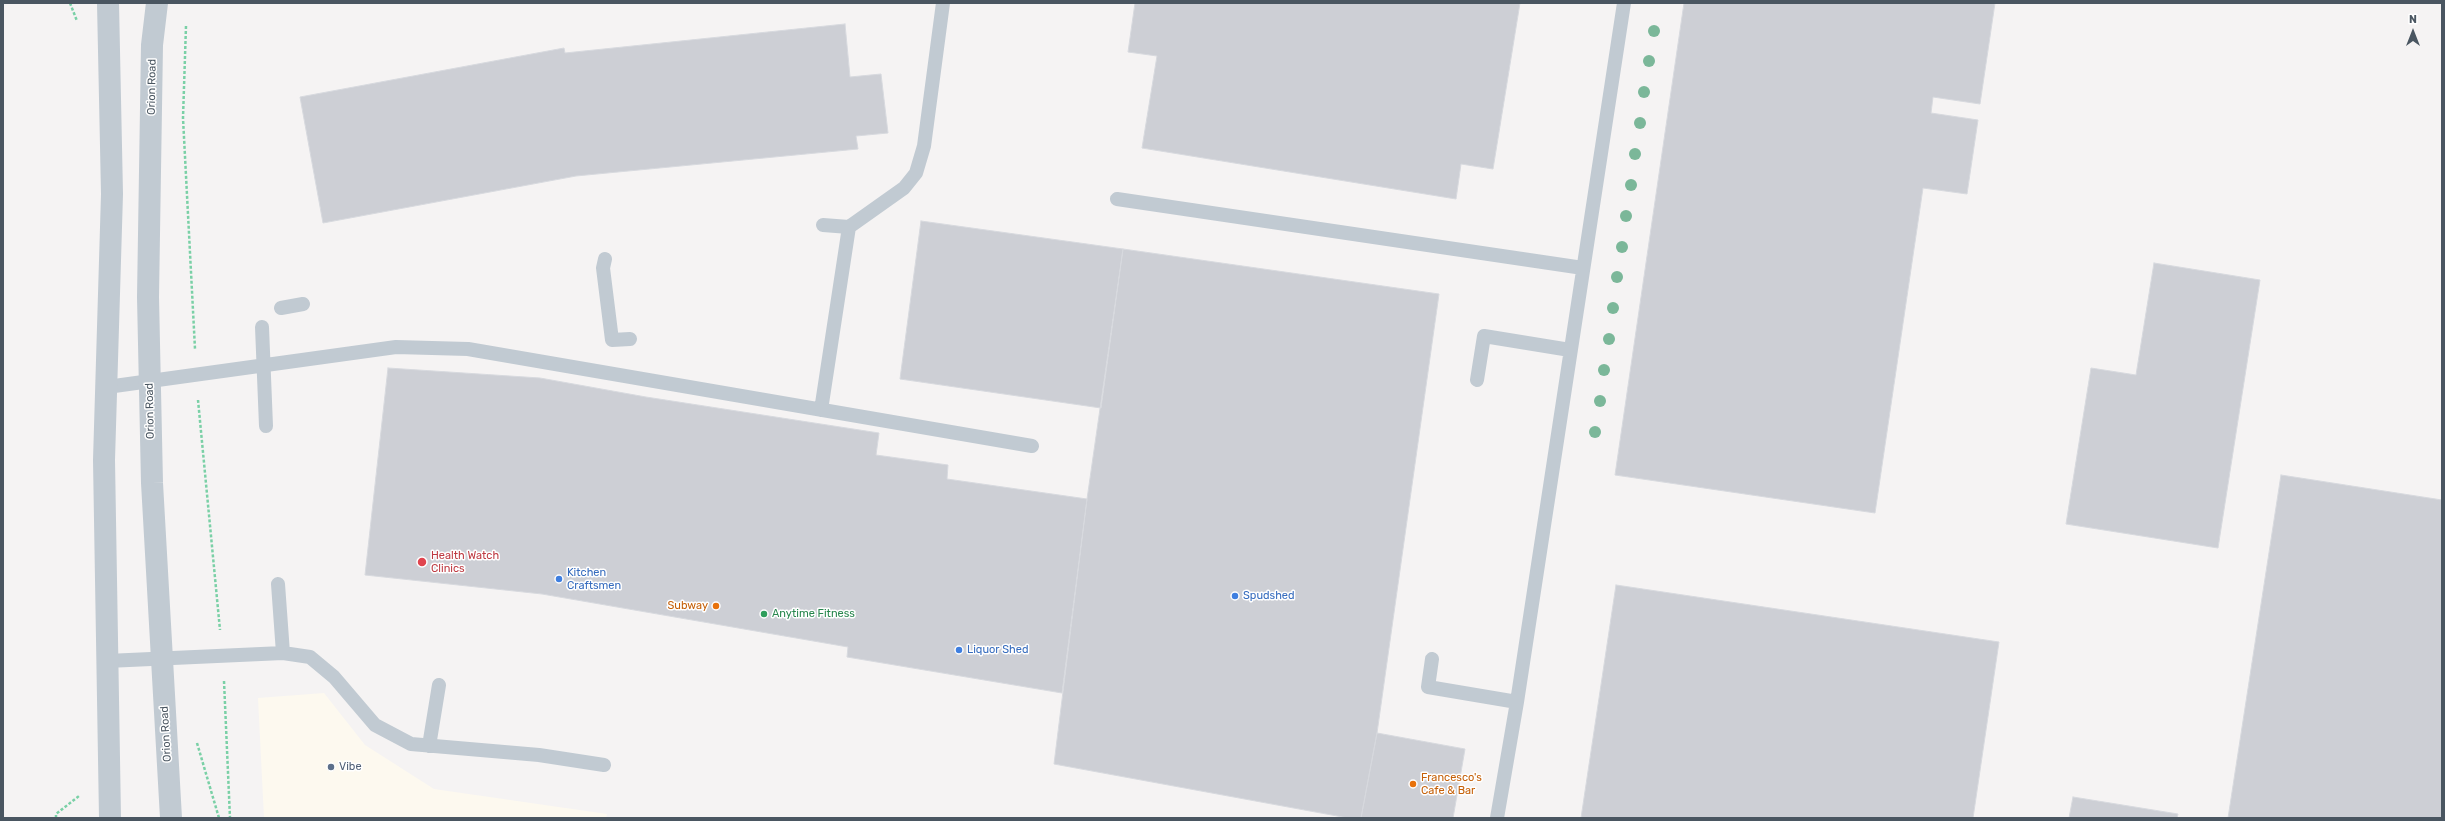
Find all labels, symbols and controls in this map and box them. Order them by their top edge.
north arrow [2393,12,2433,52]
text: N [2409,13,2417,26]
street label: Orion Road [145,59,159,115]
street label: Orion Road [143,383,157,439]
place label: Health Watch Clinics [431,549,499,575]
marker: Health Watch Clinics [416,556,428,568]
place label: Kitchen Craftsmen [567,566,621,592]
marker: Kitchen Craftsmen [554,574,564,584]
place label: Spudshed [1243,589,1295,603]
marker: Spudshed [1230,591,1240,601]
place label: Subway [667,599,708,613]
marker: Subway [711,601,721,611]
place label: Anytime Fitness [772,607,855,621]
marker: Anytime Fitness [759,609,769,619]
place label: Liquor Shed [967,643,1028,657]
marker: Liquor Shed [954,645,964,655]
street label: Orion Road [158,706,174,762]
place label: Vibe [339,760,362,774]
marker: Vibe [326,762,336,772]
place label: Francesco's Cafe & Bar [1421,771,1482,797]
marker: Francesco's Cafe & Bar [1408,779,1418,789]

